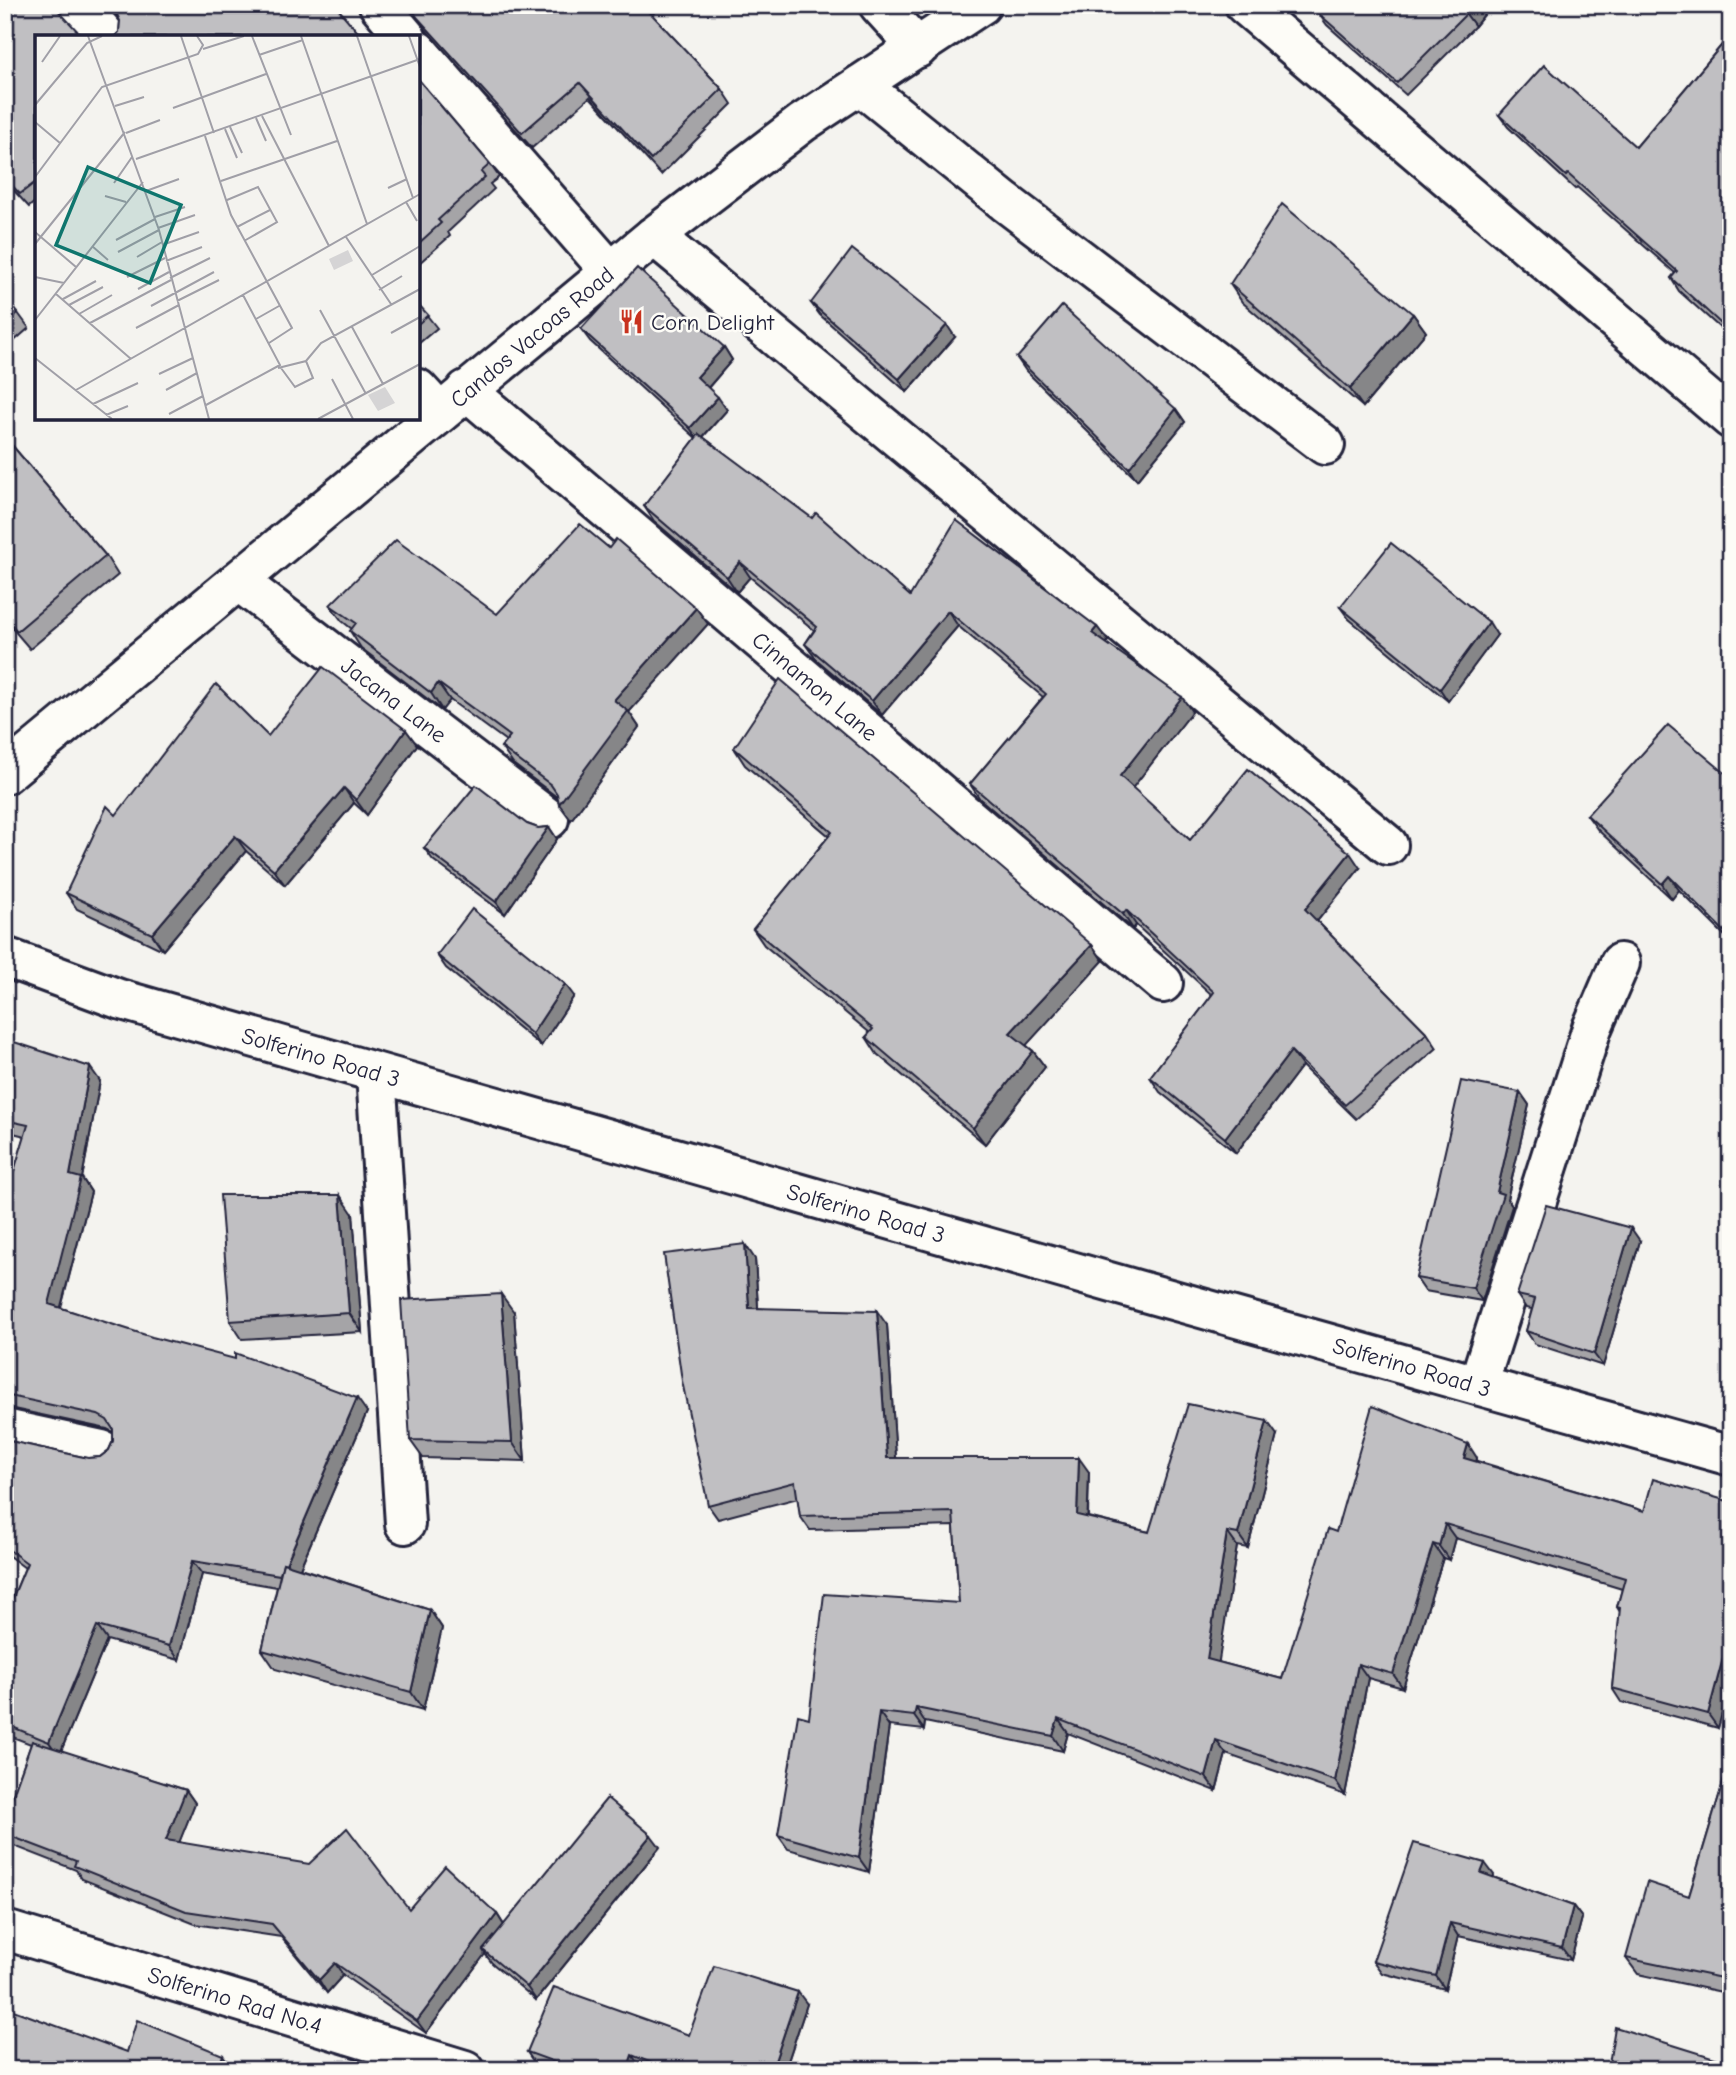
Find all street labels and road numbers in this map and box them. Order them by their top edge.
street label: Candos Vacoas Road [445,261,620,414]
street label: Cinnamon Lane [746,626,883,747]
street label: Jacana Lane [336,652,452,749]
street label: Solferino Road 3 [239,1022,403,1093]
street label: Solferino Road 3 [784,1178,948,1249]
street label: Solferino Road 3 [1330,1332,1494,1403]
street label: Solferino Rad No.4 [144,1961,325,2040]

